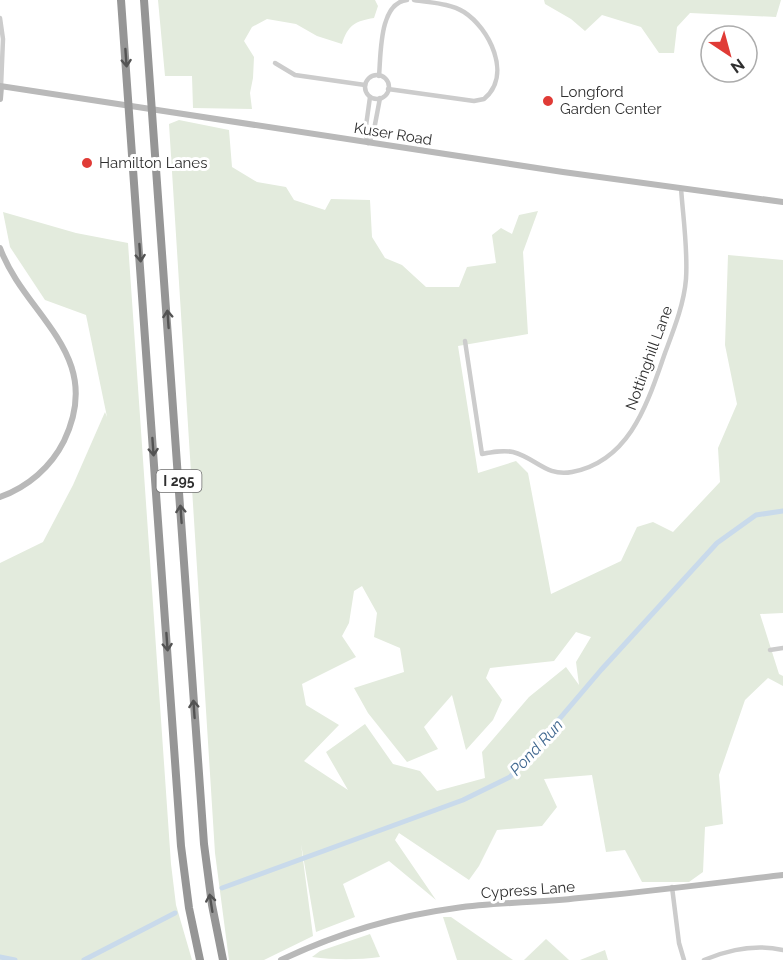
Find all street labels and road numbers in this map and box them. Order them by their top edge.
street label: Kuser Road [353,119,433,149]
street label: Nottinghill Lane [622,303,676,413]
road number: I 295 [156,470,201,492]
street label: Cypress Lane [480,878,576,902]

